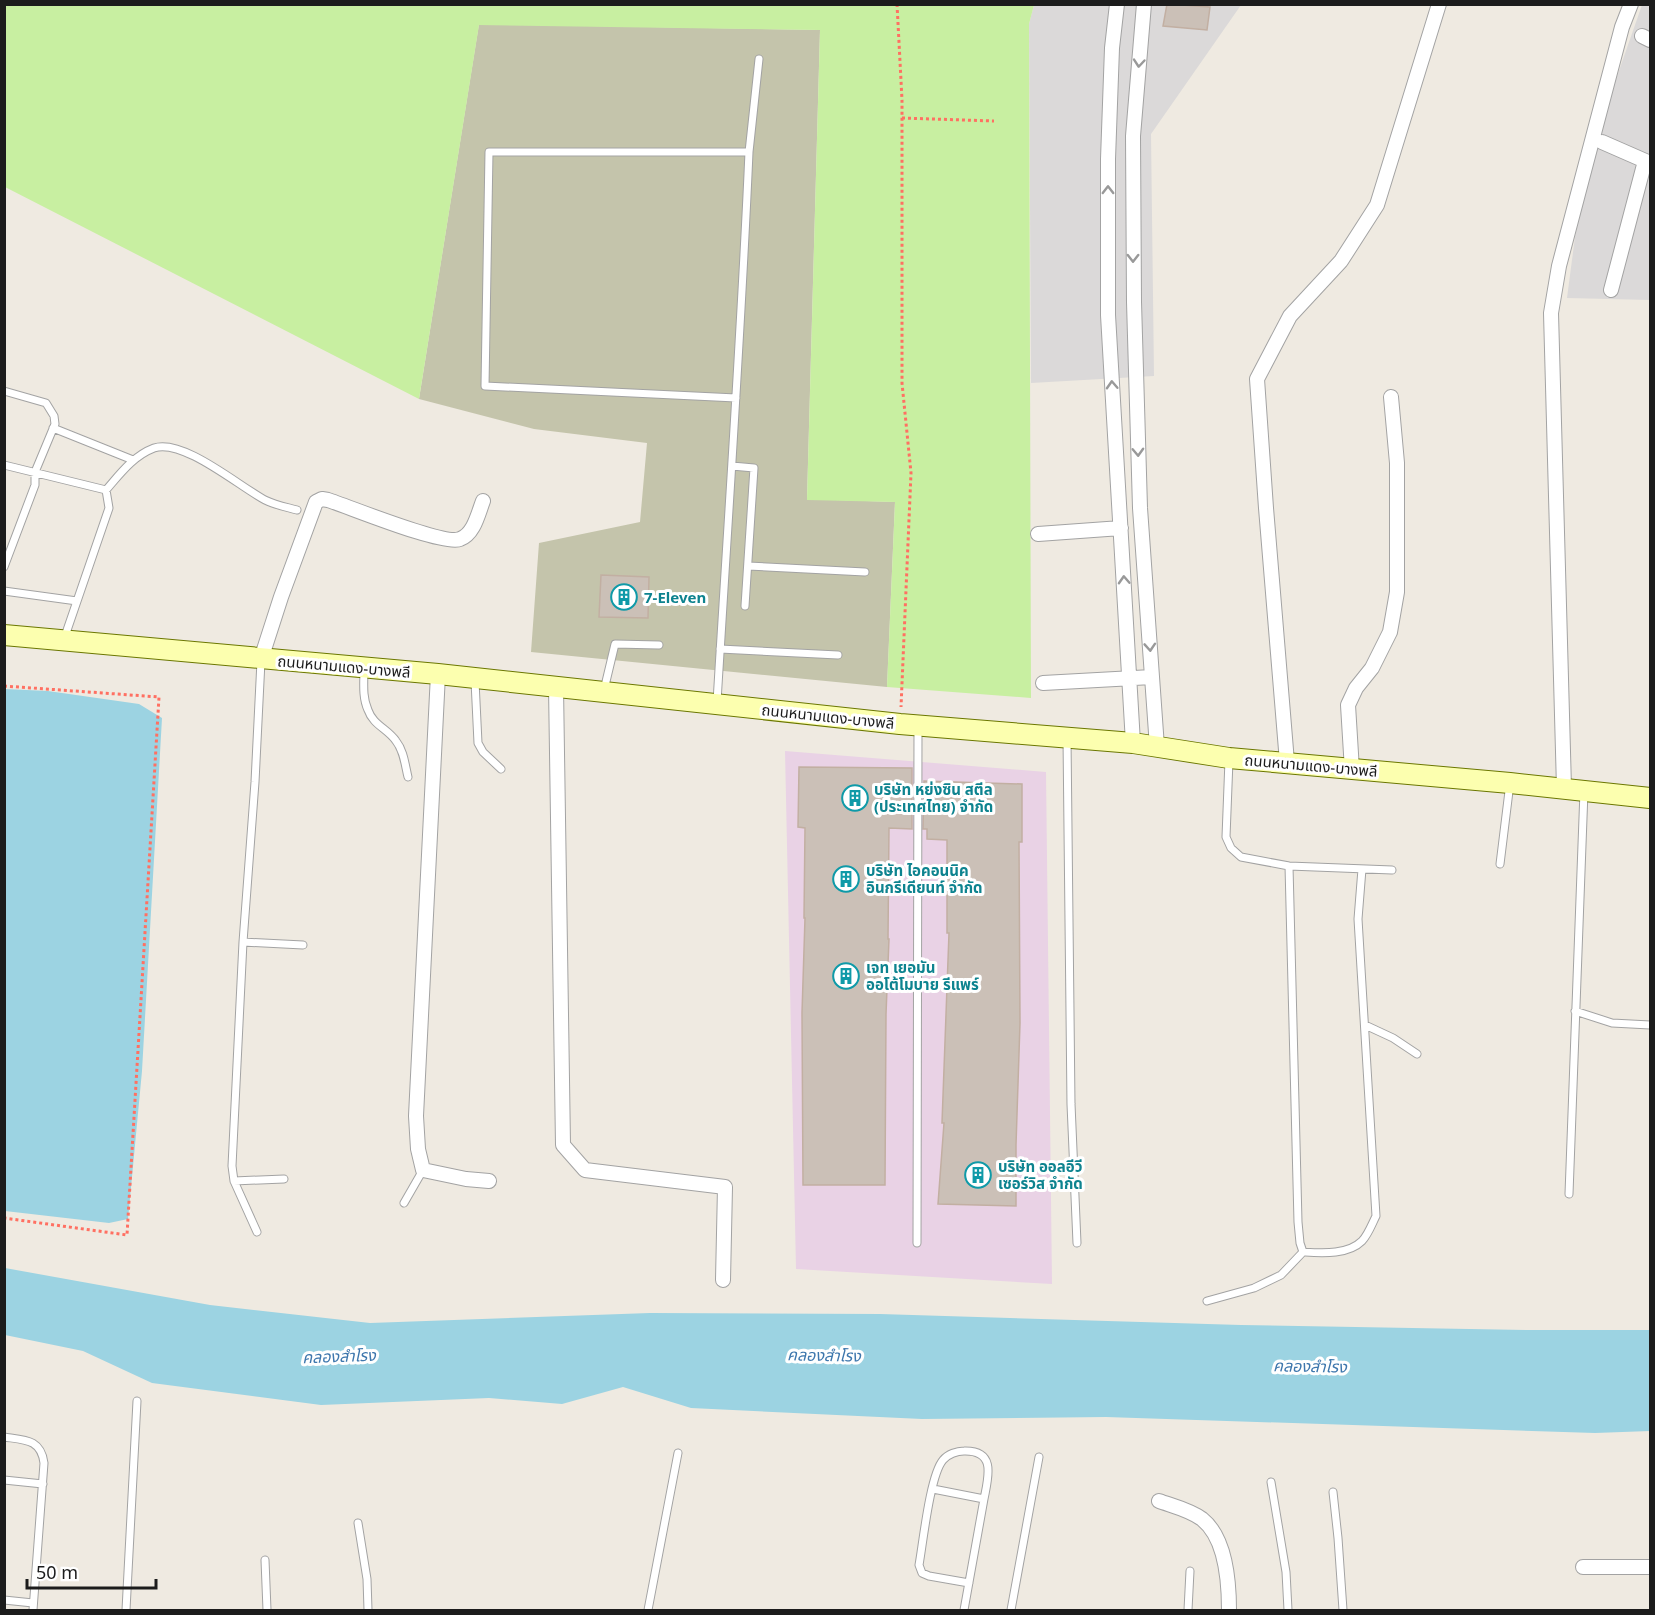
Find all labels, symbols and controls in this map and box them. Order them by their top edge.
one-way arrow [1133,58,1146,67]
one-way arrow [1102,186,1114,195]
one-way arrow [1127,253,1139,262]
one-way arrow [1106,381,1119,390]
one-way arrow [1132,448,1145,457]
one-way arrow [1118,575,1131,584]
building icon: 7-Eleven [609,582,639,612]
place label: 7-Eleven [644,587,706,607]
one-way arrow [1143,643,1156,652]
street label: ถนนหนามแดง-บางพลี [277,650,411,682]
street label: ถนนหนามแดง-บางพลี [761,699,895,733]
street label: ถนนหนามแดง-บางพลี [1244,749,1378,781]
place label: บริษัท หย่งซิน สตีล (ประเทศไทย) จํากัด [874,779,993,816]
building icon: บริษัท หย่งซิน สตีล (ประเทศไทย) จํากัด [840,783,870,813]
place label: บริษัท ไอคอนนิค อินกรีเดียนท์ จำกัด [866,860,983,897]
building icon: บริษัท ไอคอนนิค อินกรีเดียนท์ จำกัด [831,864,861,894]
place label: เจท เยอมัน ออโต้โมบาย รีแพร์ [866,957,979,994]
building icon: เจท เยอมัน ออโต้โมบาย รีแพร์ [831,961,861,991]
place label: บริษัท ออลอีวี เซอร์วิส จำกัด [998,1156,1083,1193]
building icon: บริษัท ออลอีวี เซอร์วิส จำกัด [963,1160,993,1190]
water label: คลองสำโรง [787,1343,862,1367]
water label: คลองสำโรง [302,1344,378,1368]
water label: คลองสำโรง [1273,1354,1348,1378]
scale bar [27,1552,156,1590]
text: 50 m [36,1560,78,1584]

